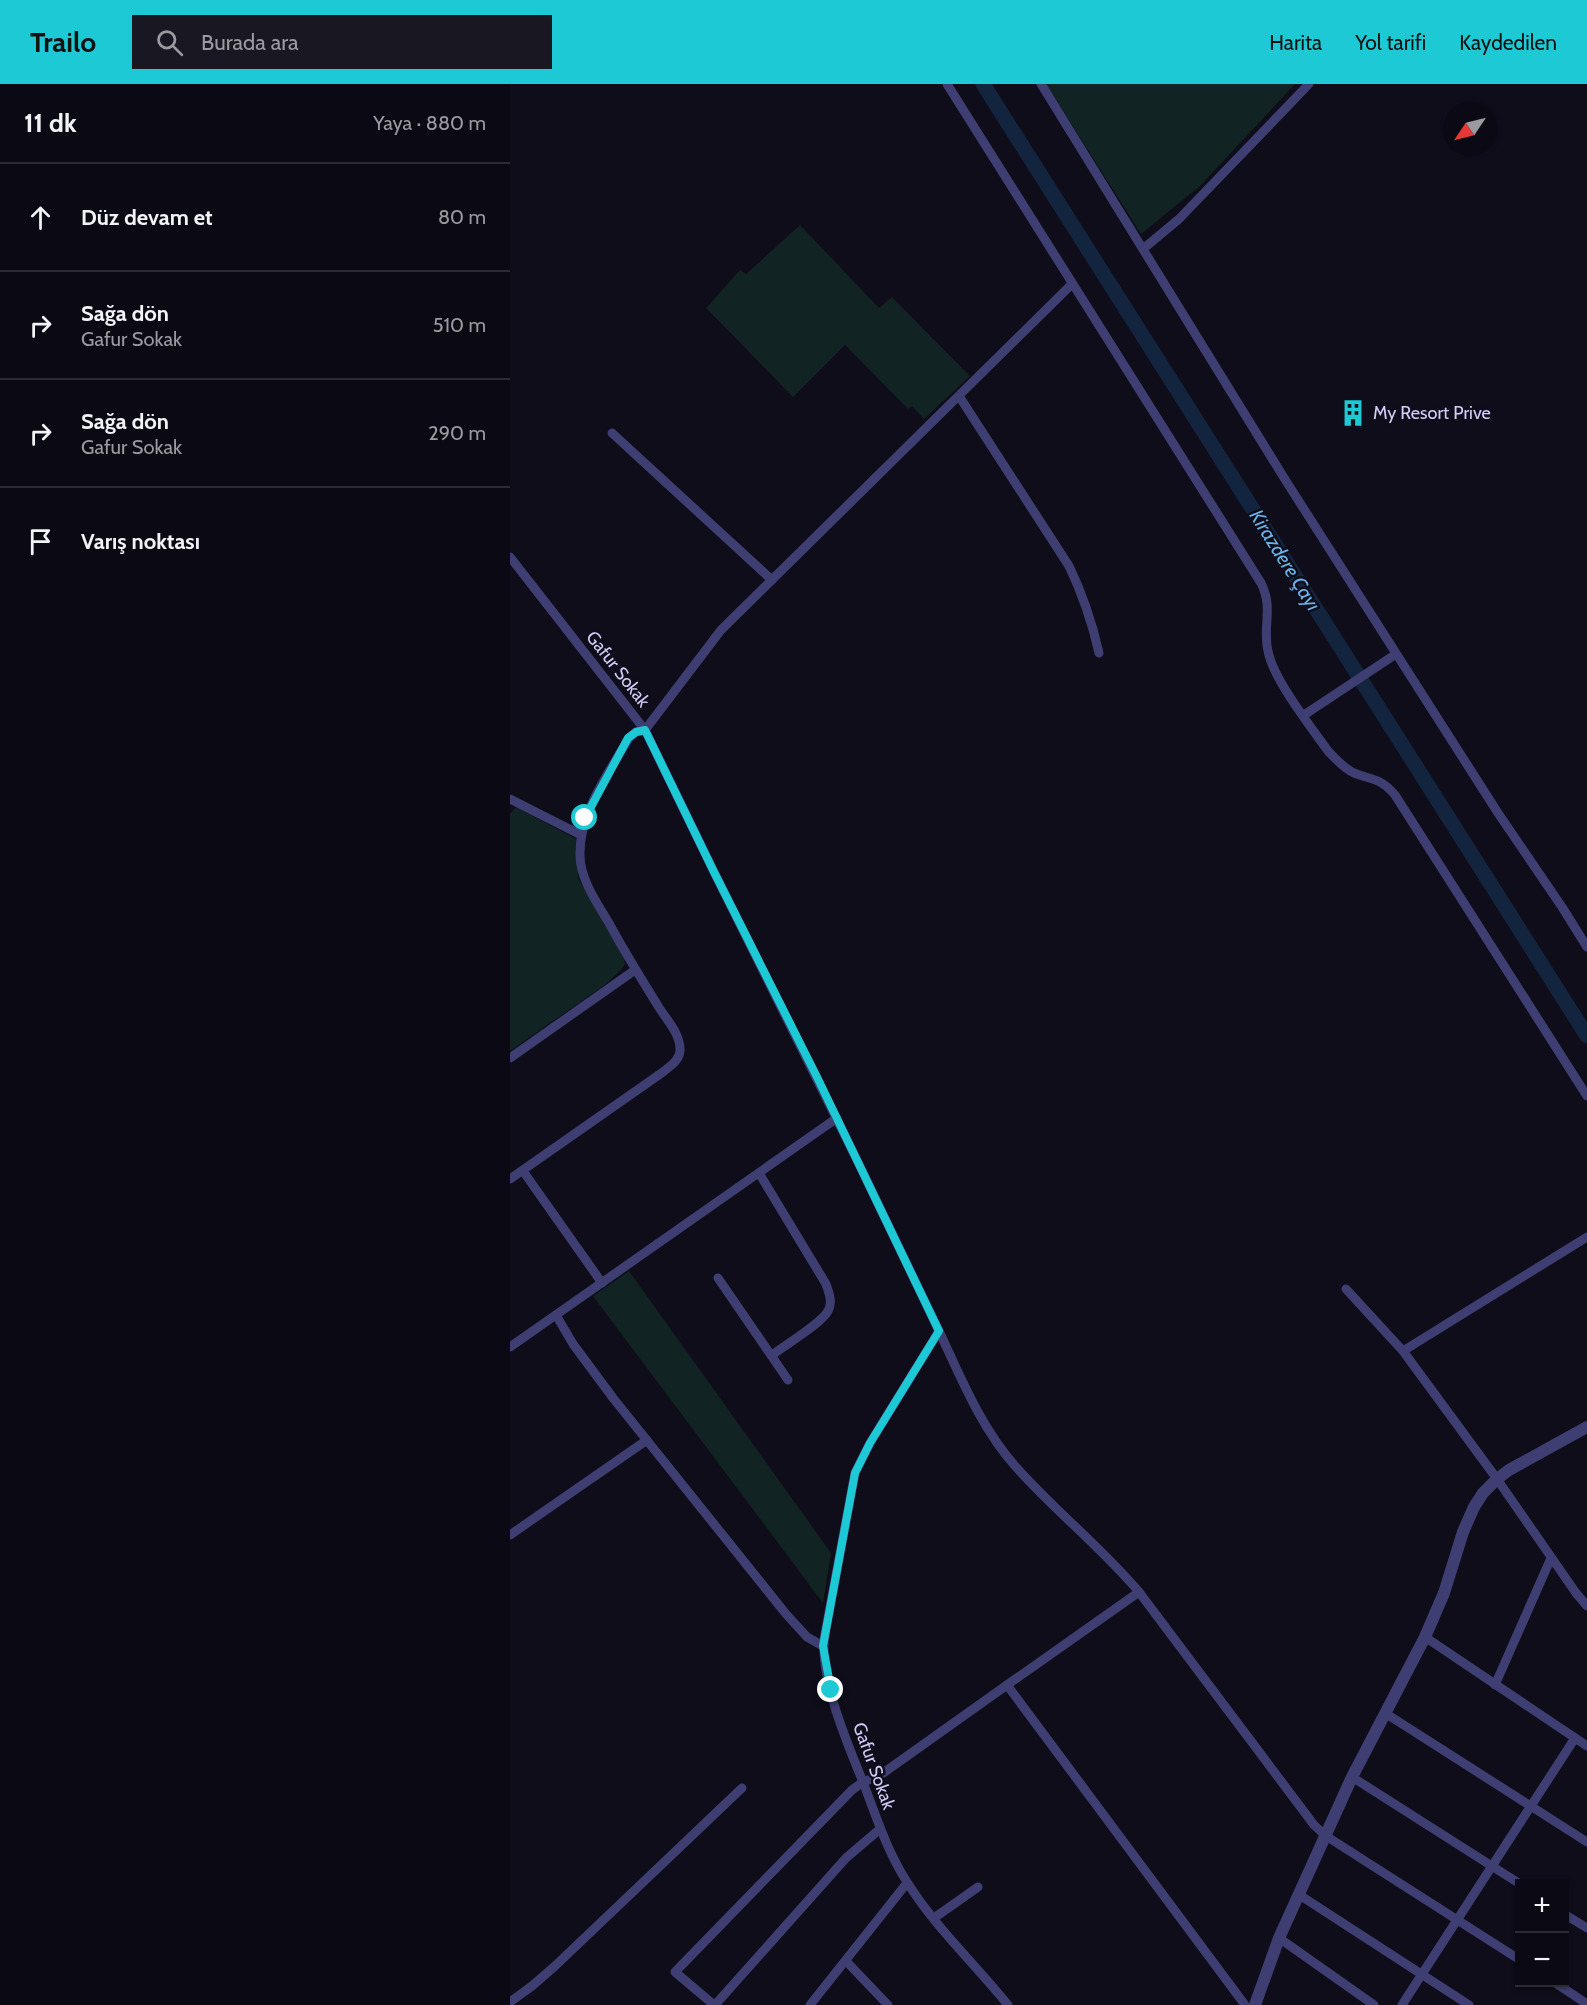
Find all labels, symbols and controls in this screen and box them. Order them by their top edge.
search box [132,15,552,69]
text: Trailo [30,25,96,59]
icon: search [153,26,186,59]
text: Burada ara [201,29,299,56]
text: Harita [1269,30,1322,55]
text: Yol tarifi [1355,30,1426,55]
text: Kaydedilen [1459,30,1557,55]
north arrow [1443,102,1497,156]
text: 11 dk [24,107,77,139]
text: Yaya · 880 m [373,111,486,135]
icon: ahead [24,201,57,234]
text: Düz devam et [81,204,213,231]
text: 80 m [438,205,486,229]
text: Sağa dön [81,300,169,327]
icon: right [24,309,57,342]
text: 510 m [433,313,486,337]
text: Gafur Sokak [81,327,182,351]
building icon: My Resort Prive [1338,398,1368,428]
place label: My Resort Prive [1373,402,1491,424]
text: Sağa dön [81,408,169,435]
icon: right [24,417,57,450]
text: 290 m [428,421,486,445]
text: Gafur Sokak [81,435,182,459]
water label: Kirazdere Çayı [1244,505,1326,615]
icon: arrive [24,525,57,558]
text: Varış noktası [81,528,200,555]
street label: Gafur Sokak [581,626,655,712]
route start [571,804,597,830]
route end [817,1676,843,1702]
street label: Gafur Sokak [848,1720,900,1813]
map controls [1515,1879,1569,1987]
button: + [1515,1879,1569,1933]
button: − [1515,1933,1569,1987]

